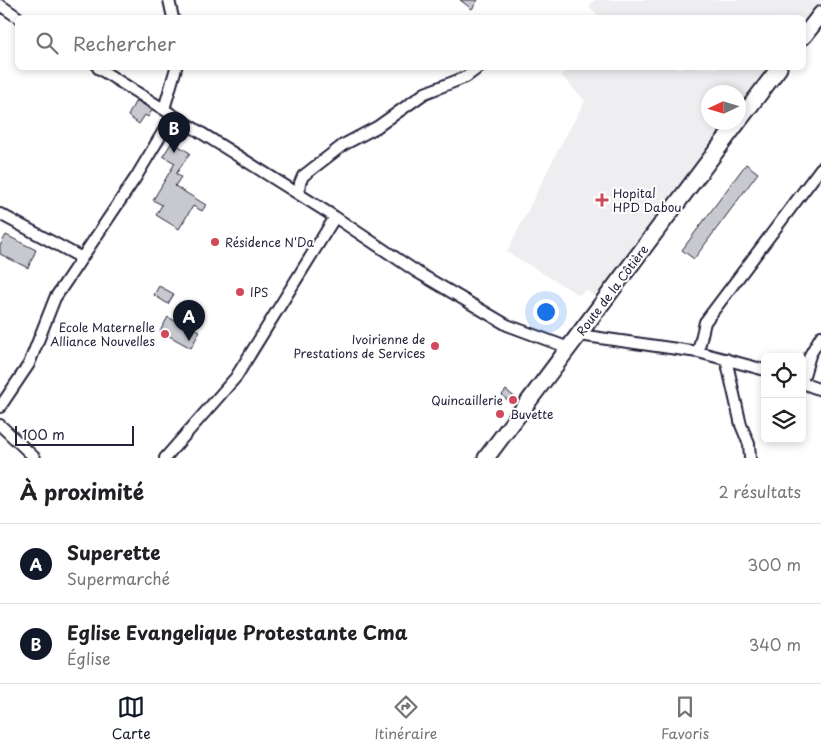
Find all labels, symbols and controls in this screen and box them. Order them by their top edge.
search box [15,15,806,70]
icon: search [33,29,61,57]
text: Rechercher [73,29,176,57]
north arrow [701,85,746,130]
pin: B [158,112,190,153]
place label: Hopital HPD Dabou [613,184,682,216]
marker: Hopital HPD Dabou [595,193,609,207]
place label: Résidence N'Da [225,233,314,251]
marker: Résidence N'Da [209,236,221,248]
street label: Route de la Côtière [572,240,652,339]
place label: IPS [250,283,269,301]
marker: IPS [234,286,246,298]
your location [533,299,559,325]
pin: A [173,300,205,341]
place label: Ecole Maternelle Alliance Nouvelles [50,318,156,350]
marker: Ecole Maternelle Alliance Nouvelles [159,328,171,340]
place label: Ivoirienne de Prestations de Services [293,330,425,362]
marker: Ivoirienne de Prestations de Services [429,340,441,352]
map controls [761,353,806,443]
button: locate [761,353,806,398]
place label: Quincaillerie [431,391,503,409]
marker: Quincaillerie [507,394,519,406]
button: layers [761,398,806,443]
place label: Buvette [510,405,553,423]
marker: Buvette [494,408,506,420]
scale bar [15,423,134,446]
text: 100 m [22,424,65,445]
text: À proximité [20,475,144,507]
text: 2 résultats [718,479,801,503]
text: Superette [67,538,161,566]
text: A [30,552,42,576]
text: 300 m [747,552,801,576]
text: Supermarché [67,566,170,590]
text: Eglise Evangelique Protestante Cma [67,618,408,646]
text: B [31,632,41,656]
text: 340 m [749,632,801,656]
text: Église [67,646,111,670]
tab: Carte [112,693,151,744]
tab: Itinéraire [374,693,437,744]
tab: Favoris [661,693,709,744]

